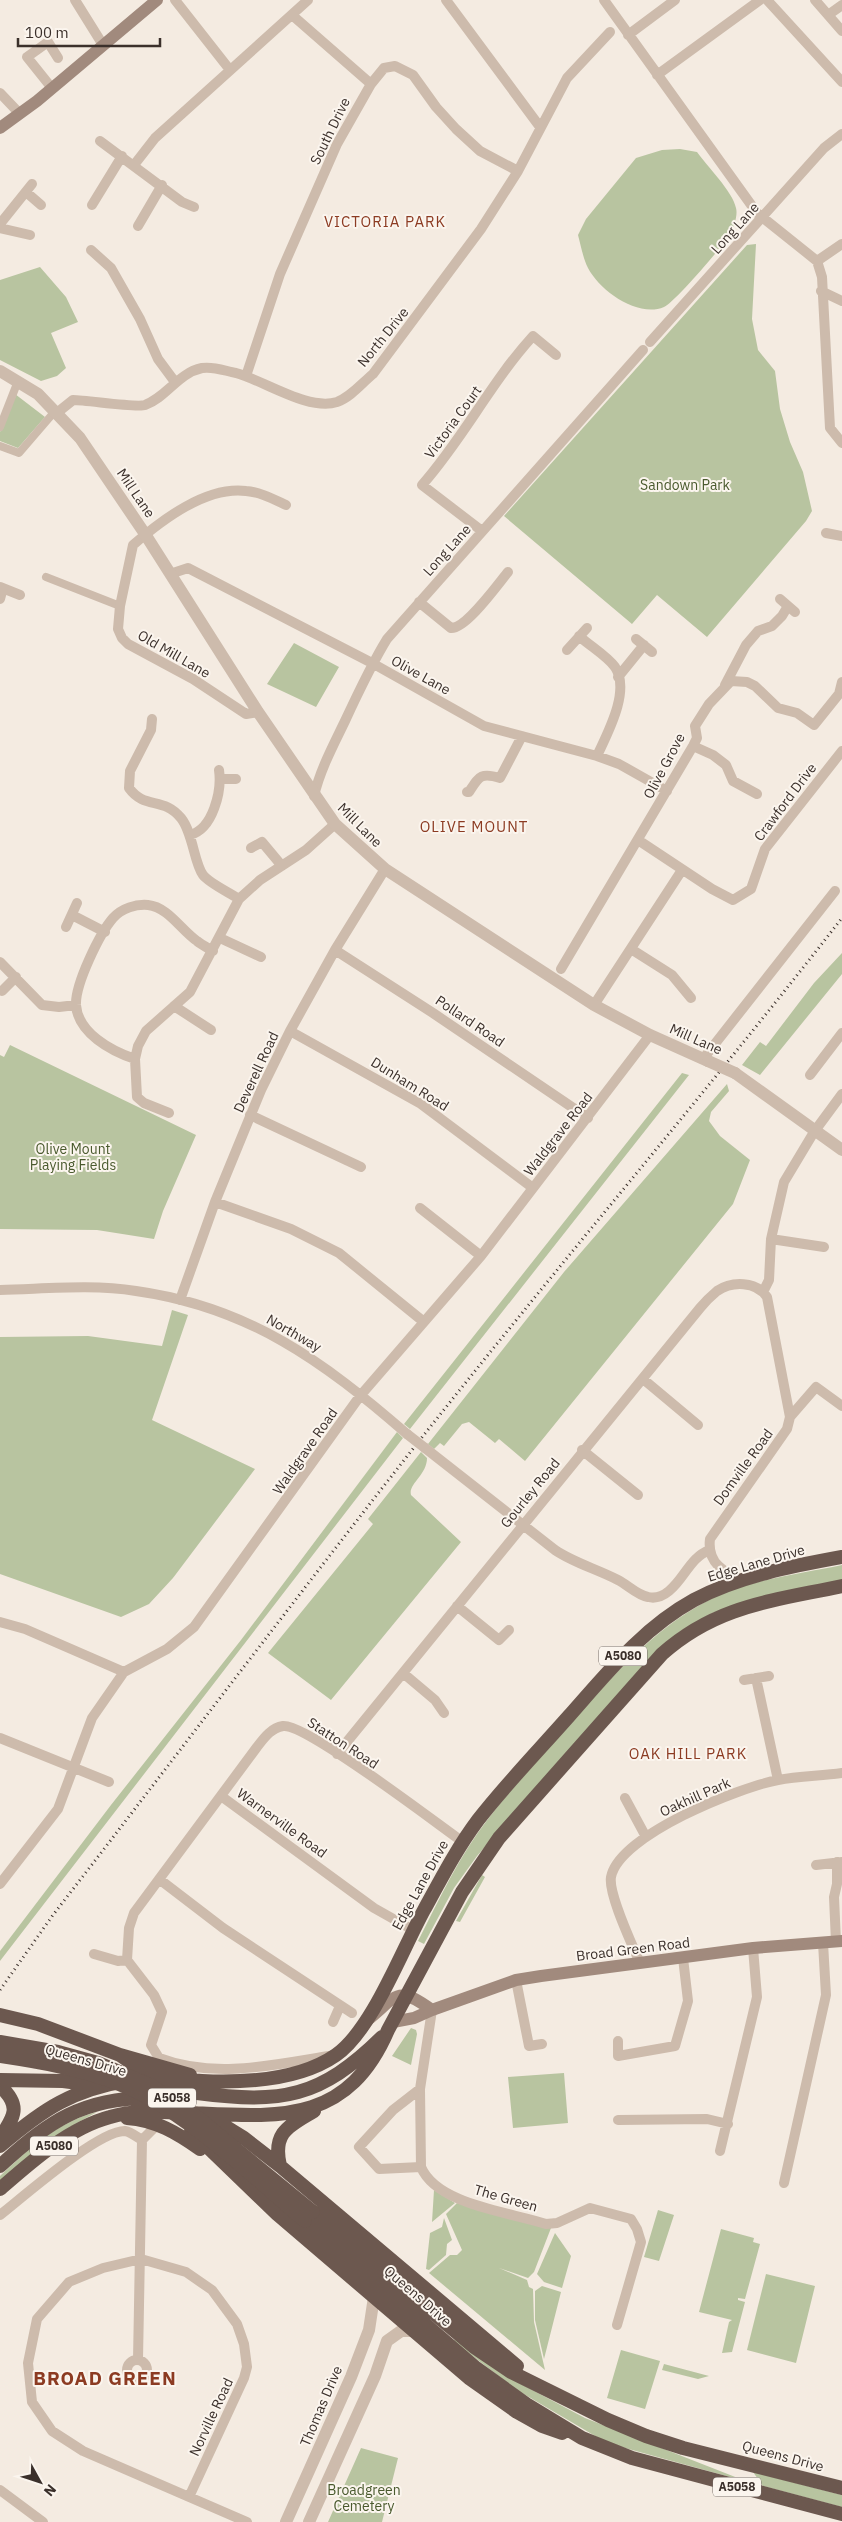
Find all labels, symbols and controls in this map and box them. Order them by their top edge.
scale bar [18,15,160,47]
text: 100 m [25,23,69,42]
street label: South Drive [306,94,354,168]
street label: Long Lane [707,198,763,258]
district label: VICTORIA PARK [324,212,446,231]
street label: North Drive [353,303,413,370]
street label: Victoria Court [421,382,486,462]
street label: Mill Lane [113,465,159,521]
park label: Sandown Park [640,476,731,494]
street label: Long Lane [419,520,475,580]
street label: Old Mill Lane [134,626,214,682]
street label: Olive Lane [388,651,454,699]
street label: Olive Grove [639,730,689,802]
street label: Crawford Drive [750,759,820,845]
street label: Mill Lane [334,799,386,851]
district label: OLIVE MOUNT [420,817,528,836]
street label: Pollard Road [432,991,508,1051]
street label: Mill Lane [667,1019,725,1059]
street label: Deverell Road [229,1029,283,1115]
street label: Dunham Road [368,1053,452,1115]
street label: Waldgrave Road [520,1088,596,1180]
park label: Olive Mount Playing Fields [30,1140,116,1174]
street label: Northway [263,1310,325,1356]
street label: Waldgrave Road [269,1404,341,1498]
street label: Domville Road [709,1425,777,1509]
street label: Gourley Road [496,1454,564,1532]
street label: Edge Lane Drive [705,1540,807,1585]
road number: A5080 [599,1646,647,1665]
street label: Statton Road [304,1713,382,1773]
district label: OAK HILL PARK [629,1744,747,1763]
street label: Oakhill Park [657,1773,734,1821]
street label: Warnerville Road [233,1784,331,1862]
street label: Edge Lane Drive [388,1836,452,1933]
street label: Broad Green Road [575,1933,691,1965]
street label: Queens Drive [43,2040,129,2080]
road number: A5058 [148,2088,196,2108]
road number: A5080 [30,2136,78,2156]
street label: The Green [472,2180,540,2216]
street label: Queens Drive [380,2262,456,2330]
street label: Thomas Drive [296,2363,346,2449]
district label: BROAD GREEN [33,2366,177,2390]
street label: Norville Road [185,2375,237,2459]
street label: Queens Drive [740,2436,826,2476]
north arrow [15,2457,65,2507]
road number: A5058 [713,2478,761,2496]
text: N [40,2481,60,2500]
park label: Broadgreen Cemetery [327,2481,401,2515]

